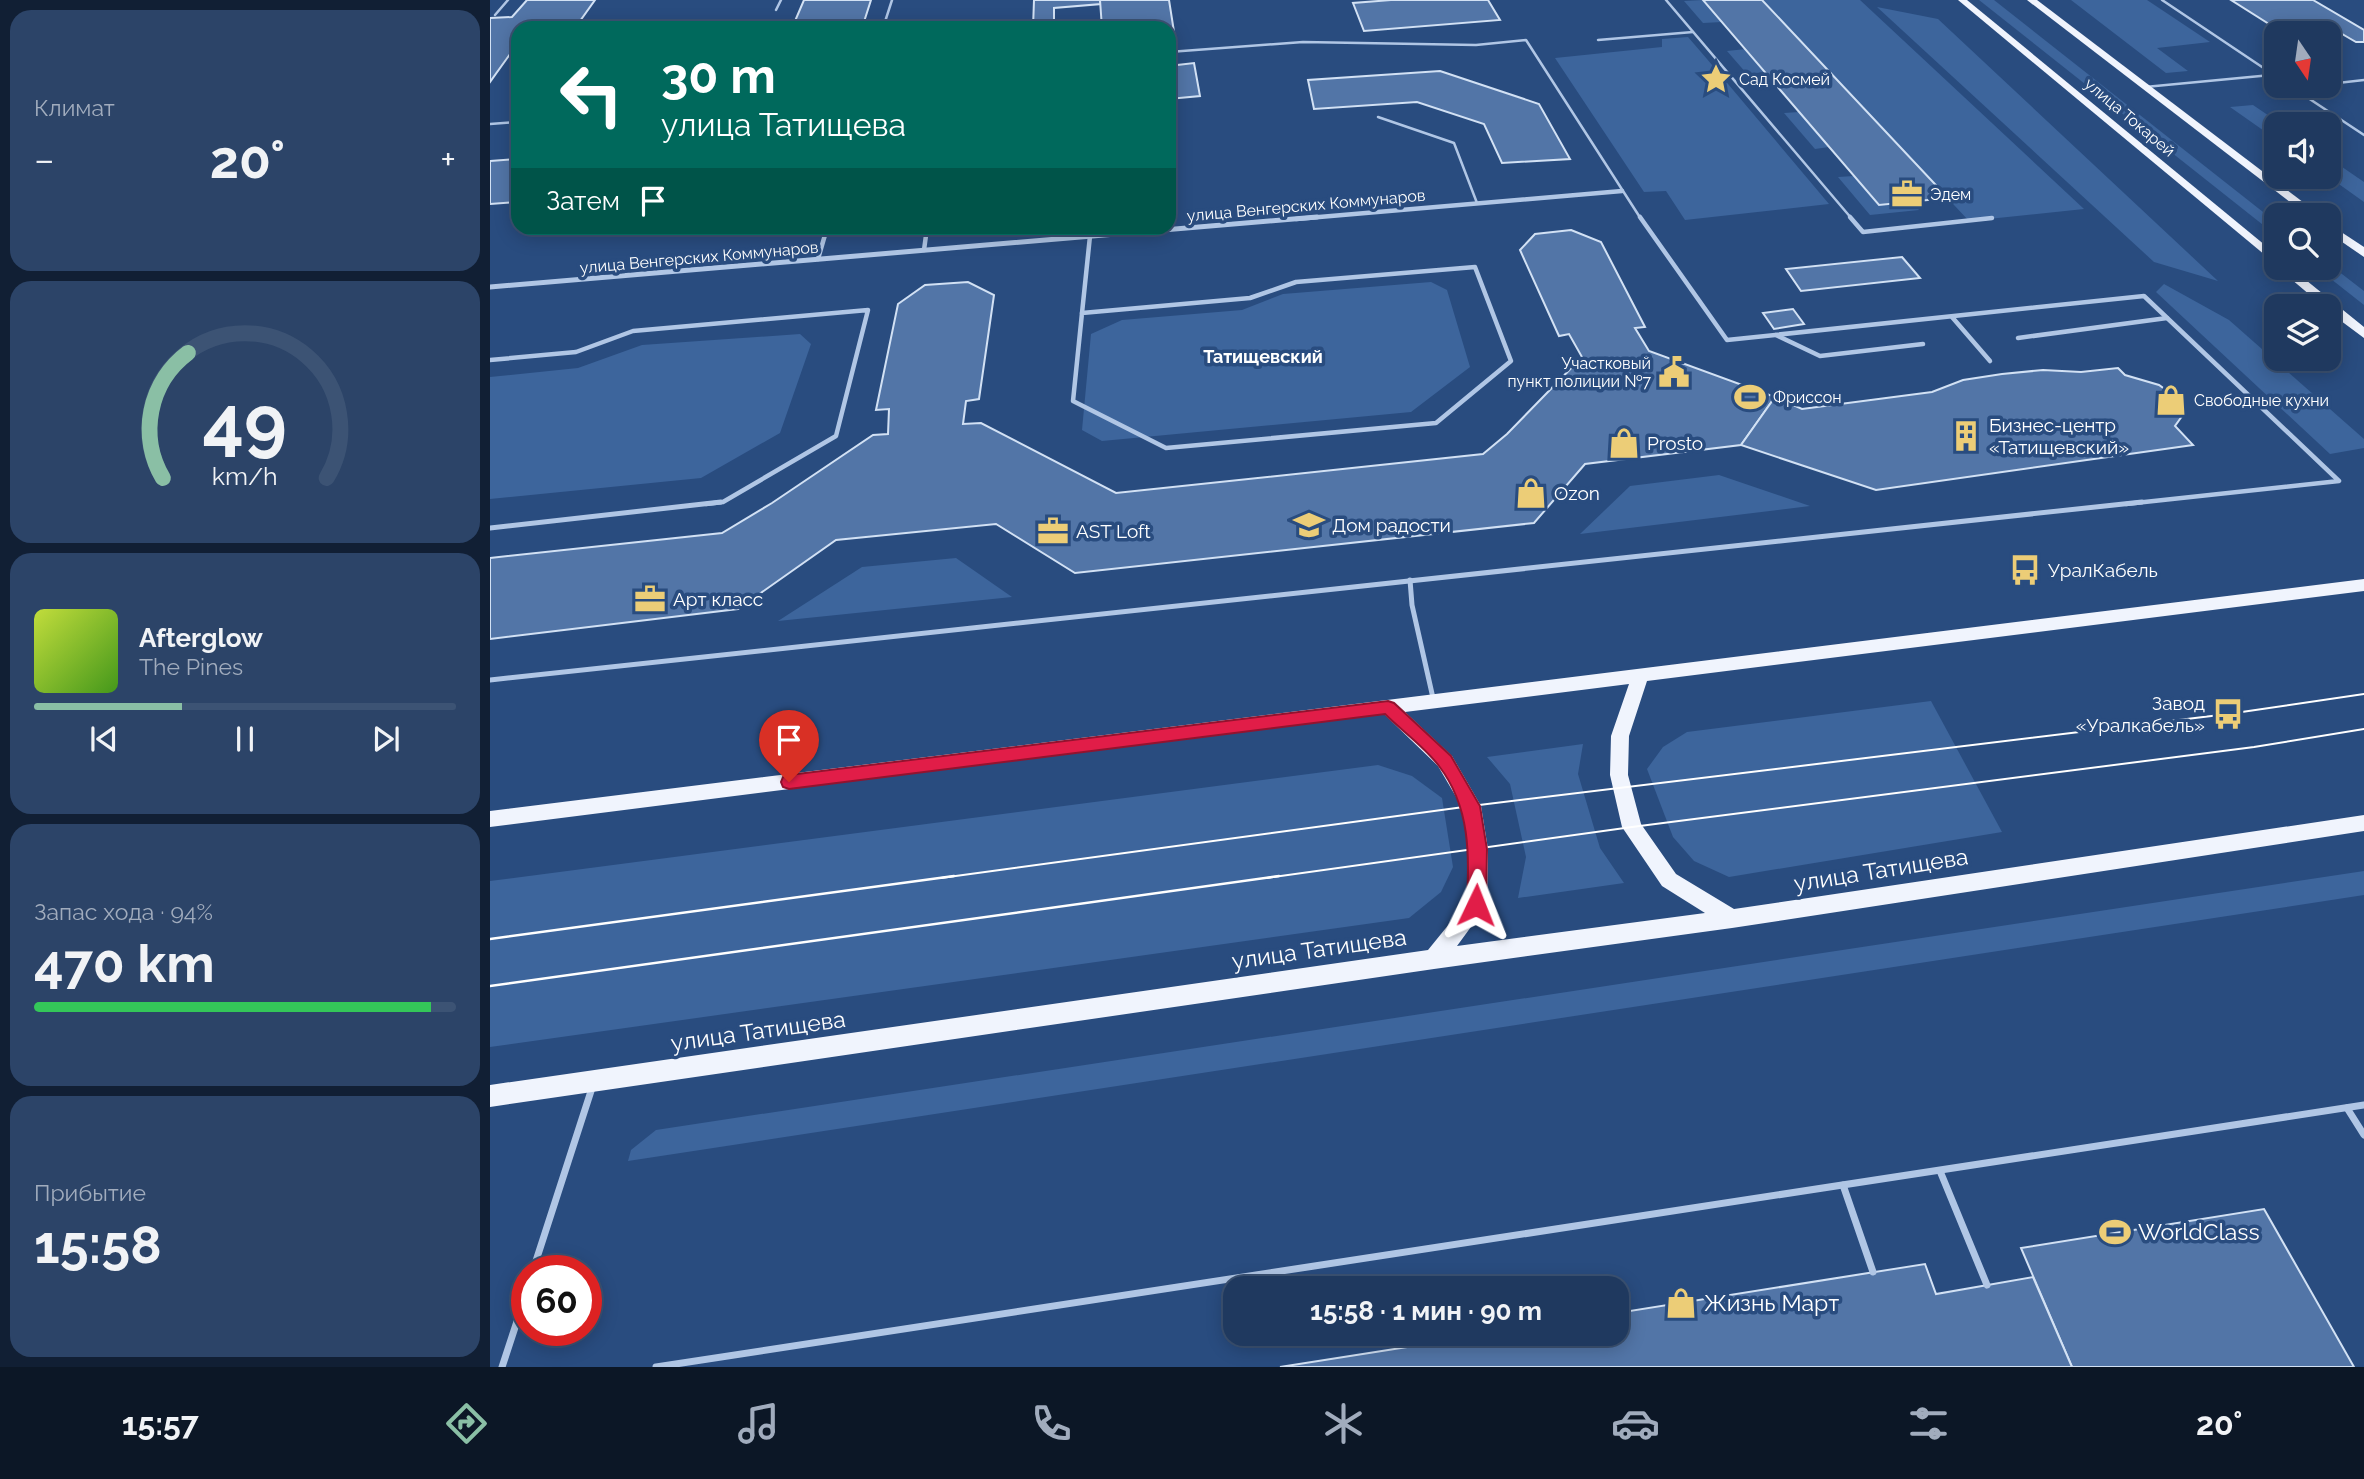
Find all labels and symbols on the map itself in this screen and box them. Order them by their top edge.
north arrow [2264,21,2342,98]
place icon: Сад Космей [1699,62,1733,96]
place label: Сад Космей [1739,70,1830,89]
street label: улица Токарей [2081,74,2179,161]
office icon: Эдем [1890,177,1924,211]
place label: Эдем [1930,185,1971,204]
street label: улица Венгерских Коммунаров [1186,186,1426,225]
street label: улица Венгерских Коммунаров [579,238,819,277]
district label: Татищевский [1203,346,1323,367]
place label: Участковый пункт полиции №7 [1508,354,1651,391]
public building icon: Участковый пункт полиции №7 [1657,355,1691,389]
sports icon: Фриссон [1733,380,1767,414]
shop icon: Свободные кухни [2154,383,2188,417]
place label: Фриссон [1773,388,1842,407]
place label: Свободные кухни [2194,391,2329,410]
place label: Бизнес-центр «Татищевский» [1989,414,2129,458]
building icon: Бизнес-центр «Татищевский» [1949,419,1983,453]
shop icon: Prosto [1607,426,1641,460]
place label: Prosto [1647,432,1703,454]
shop icon: Ozon [1514,476,1548,510]
place label: Ozon [1554,482,1600,504]
school or university icon: Дом радости [1292,508,1326,542]
office icon: AST Loft [1036,514,1070,548]
place label: Дом радости [1332,514,1451,536]
place label: AST Loft [1076,520,1151,542]
bus stop icon: УралКабель [2008,553,2042,587]
place label: УралКабель [2048,559,2158,581]
office icon: Арт класс [633,582,667,616]
place label: Арт класс [673,588,763,610]
place label: Завод «Уралкабель» [2076,692,2205,736]
bus stop icon: Завод «Уралкабель» [2211,697,2245,731]
pin [759,710,819,782]
street label: улица Татищева [1792,842,1970,897]
position arrow [1439,868,1513,942]
street label: улица Татищева [1230,923,1408,974]
street label: улица Татищева [669,1005,847,1056]
sports icon: WorldClass [2098,1215,2132,1249]
place label: WorldClass [2138,1218,2260,1245]
speed limit sign: 60 [511,1255,602,1346]
shop icon: Жизнь Март [1664,1286,1698,1320]
place label: Жизнь Март [1704,1289,1839,1316]

